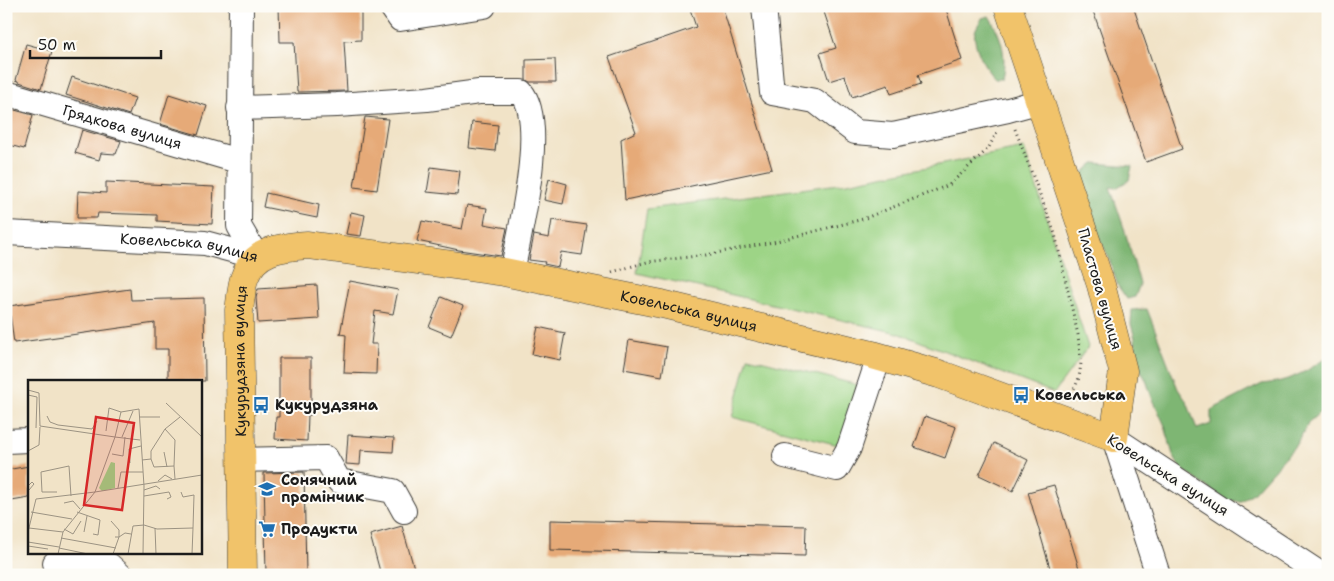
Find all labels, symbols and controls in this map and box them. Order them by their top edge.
scale bar [30,28,161,60]
text: 50 m [38,35,76,55]
street label: Грядкова вулиця [60,100,184,154]
street label: Пластова вулиця [1073,226,1127,352]
street label: Ковельська вулиця [119,229,260,267]
street label: Кукурудзяна вулиця [229,284,252,437]
street label: Ковельська вулиця [619,286,759,337]
inset map [28,380,201,554]
bus stop icon: Ковельська [1011,385,1031,405]
place label: Ковельська [1035,385,1126,405]
bus stop icon: Кукурудзяна [251,395,271,415]
place label: Кукурудзяна [275,395,379,415]
street label: Ковельська вулиця [1103,430,1233,520]
place label: Сонячний промінчик [281,470,365,507]
school or university icon: Сонячний промінчик [257,479,277,499]
supermarket icon: Продукти [257,519,277,539]
place label: Продукти [281,519,358,539]

